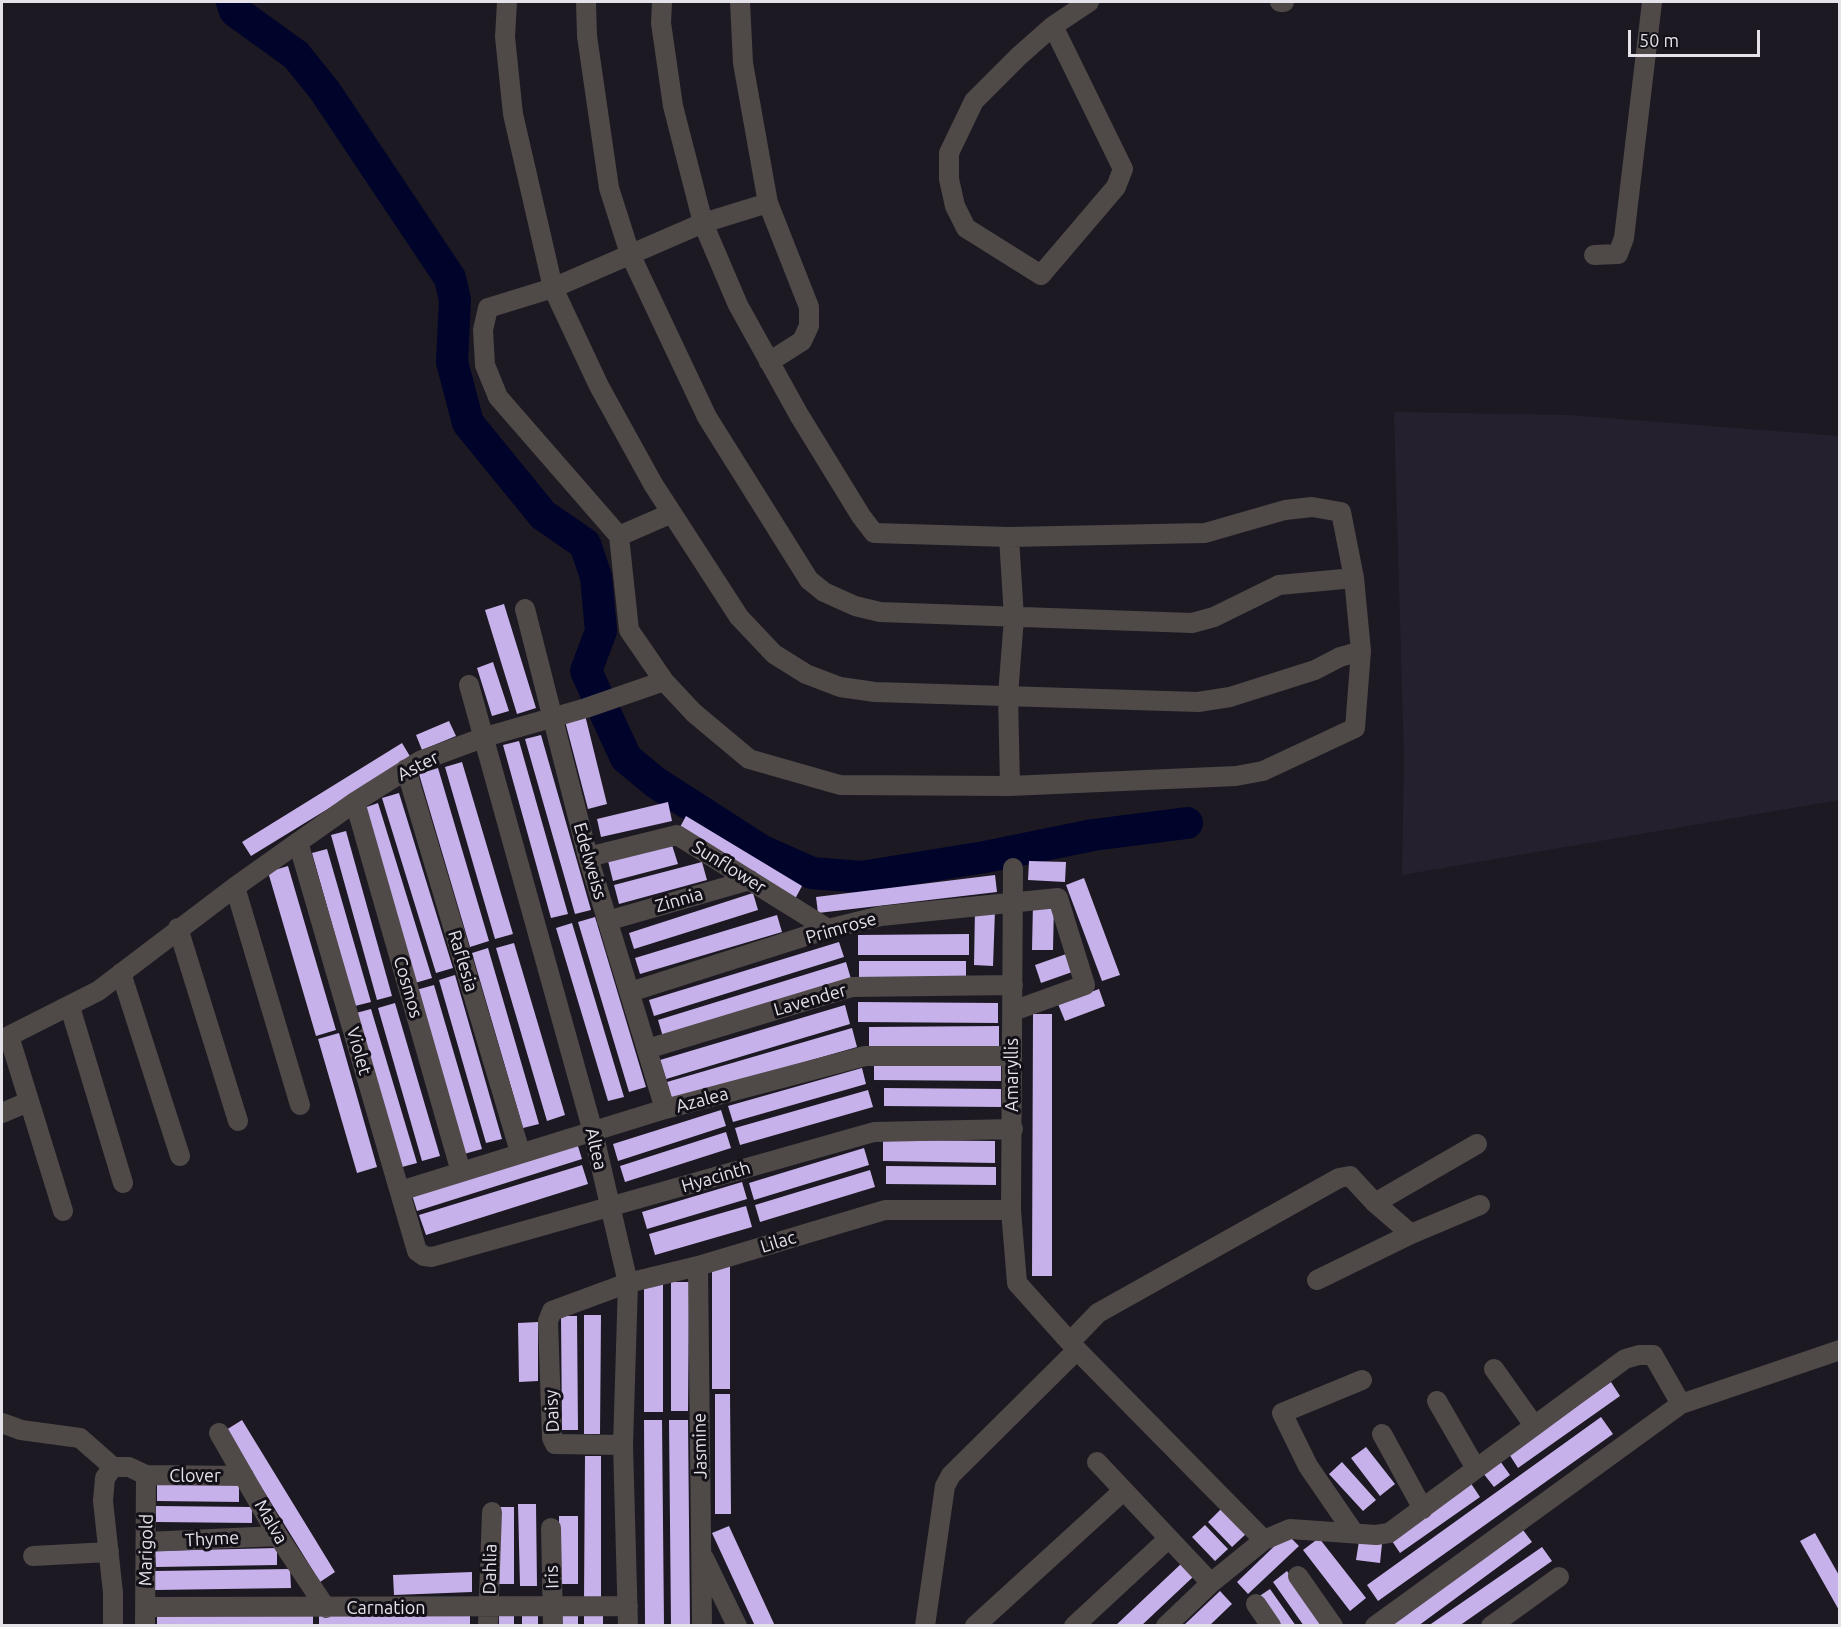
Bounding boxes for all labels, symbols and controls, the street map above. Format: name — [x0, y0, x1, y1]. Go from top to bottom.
scale bar — [1631, 18, 1763, 56]
text: 50 m — [1639, 30, 1679, 50]
street label: Aster — [394, 746, 442, 786]
street label: Edelweiss — [569, 820, 611, 902]
street label: Sunflower — [688, 836, 770, 898]
street label: Zinnia — [653, 883, 705, 917]
street label: Primrose — [803, 908, 879, 948]
street label: Raflesia — [443, 928, 483, 994]
street label: Cosmos — [389, 954, 427, 1020]
street label: Lavender — [771, 979, 849, 1021]
street label: Violet — [342, 1025, 376, 1077]
street label: Amaryllis — [1001, 1038, 1023, 1112]
street label: Azalea — [673, 1083, 731, 1117]
street label: Altea — [581, 1126, 611, 1172]
street label: Hyacinth — [679, 1157, 753, 1197]
street label: Lilac — [758, 1226, 798, 1258]
street label: Daisy — [540, 1389, 564, 1433]
street label: Jasmine — [689, 1413, 711, 1479]
street label: Clover — [169, 1465, 221, 1487]
street label: Malva — [250, 1496, 292, 1548]
street label: Marigold — [135, 1514, 157, 1586]
street label: Thyme — [184, 1527, 240, 1551]
street label: Dahlia — [479, 1544, 501, 1594]
street label: Iris — [541, 1565, 563, 1589]
street label: Carnation — [347, 1597, 425, 1619]

